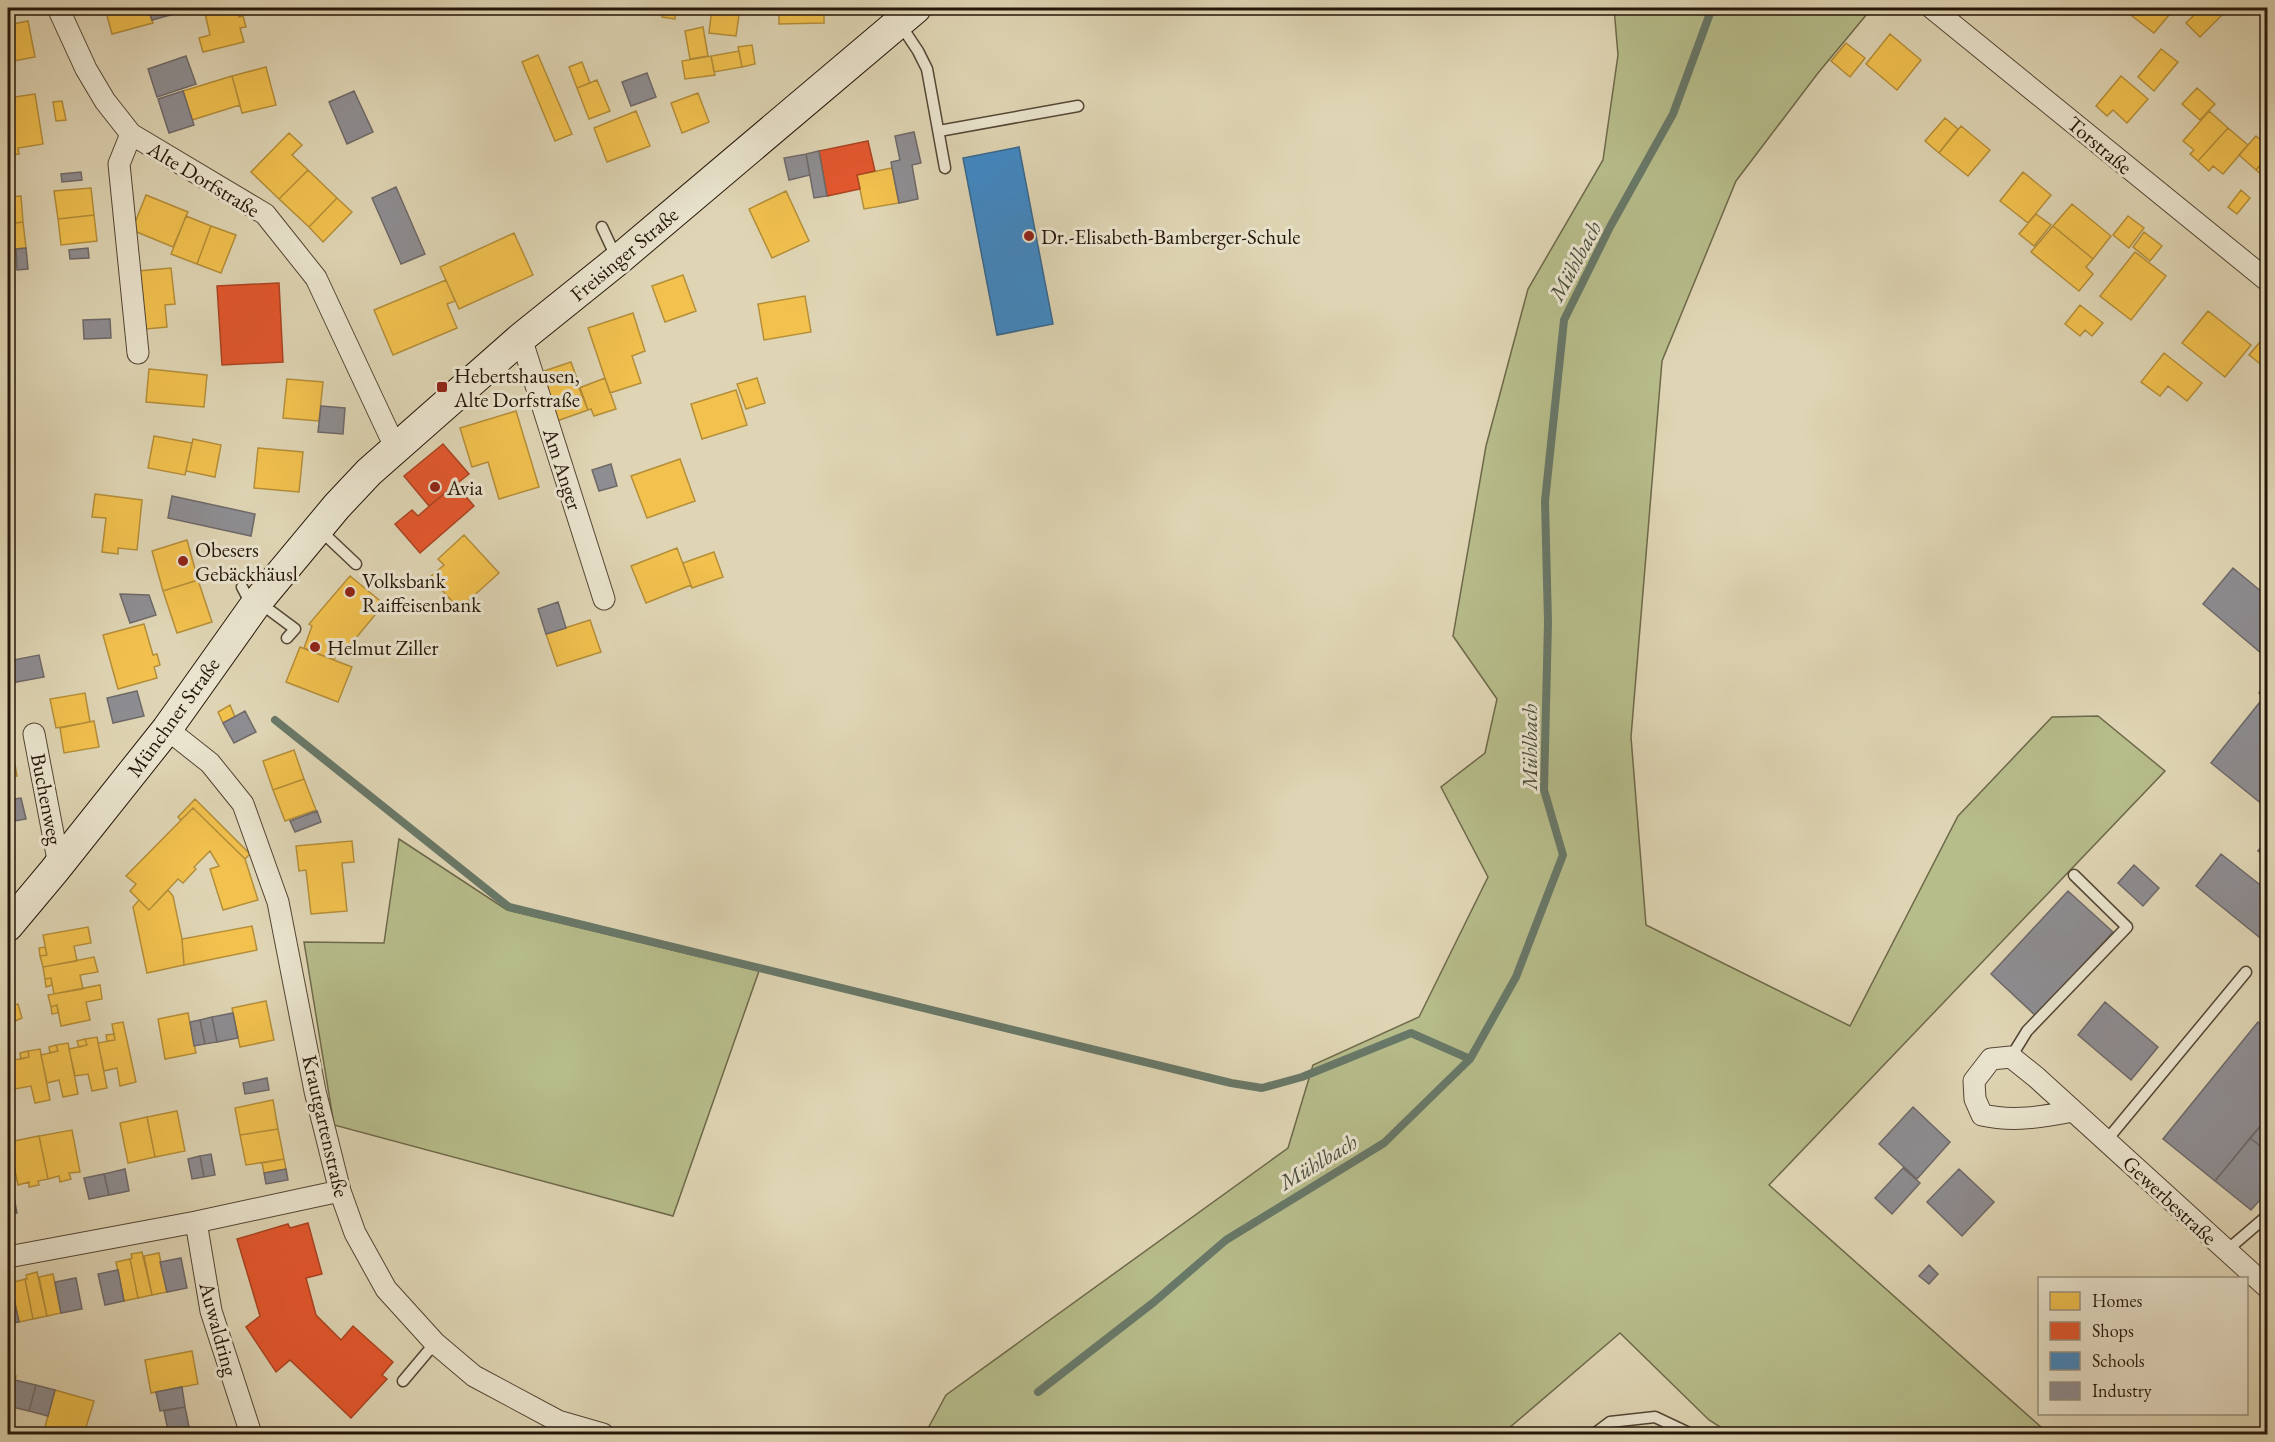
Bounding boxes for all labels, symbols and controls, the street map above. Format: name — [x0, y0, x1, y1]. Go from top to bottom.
street label: Torstraße — [2062, 110, 2138, 180]
street label: Alte Dorfstraße — [142, 134, 265, 223]
street label: Freisinger Straße — [564, 201, 684, 307]
water label: Mühlbach — [1541, 216, 1608, 308]
place label: Dr.-Elisabeth-Bamberger-Schule — [1041, 223, 1300, 250]
marker: Dr.-Elisabeth-Bamberger-Schule — [1022, 229, 1036, 243]
place label: Hebertshausen, Alte Dorfstraße — [453, 362, 580, 413]
marker: Hebertshausen, Alte Dorfstraße — [435, 380, 449, 394]
street label: Am Anger — [537, 423, 589, 514]
place label: Avia — [446, 474, 483, 501]
marker: Avia — [428, 480, 442, 494]
place label: Obesers Gebäckhäusl — [195, 536, 298, 587]
marker: Obesers Gebäckhäusl — [176, 554, 190, 568]
place label: Volksbank Raiffeisenbank — [362, 567, 482, 618]
marker: Volksbank Raiffeisenbank — [343, 585, 357, 599]
place label: Helmut Ziller — [327, 634, 439, 661]
marker: Helmut Ziller — [308, 640, 322, 654]
street label: Münchner Straße — [121, 652, 225, 782]
water label: Mühlbach — [1515, 703, 1544, 792]
street label: Buchenweg — [25, 751, 69, 848]
street label: Krautgartenstraße — [297, 1052, 355, 1200]
water label: Mühlbach — [1272, 1127, 1363, 1198]
street label: Gewerbestraße — [2117, 1150, 2223, 1250]
legend — [2038, 1277, 2248, 1415]
street label: Auwaldring — [193, 1278, 245, 1380]
text: Homes — [2092, 1289, 2143, 1312]
text: Shops — [2092, 1319, 2134, 1342]
text: Schools — [2092, 1349, 2145, 1372]
text: Industry — [2092, 1379, 2152, 1402]

